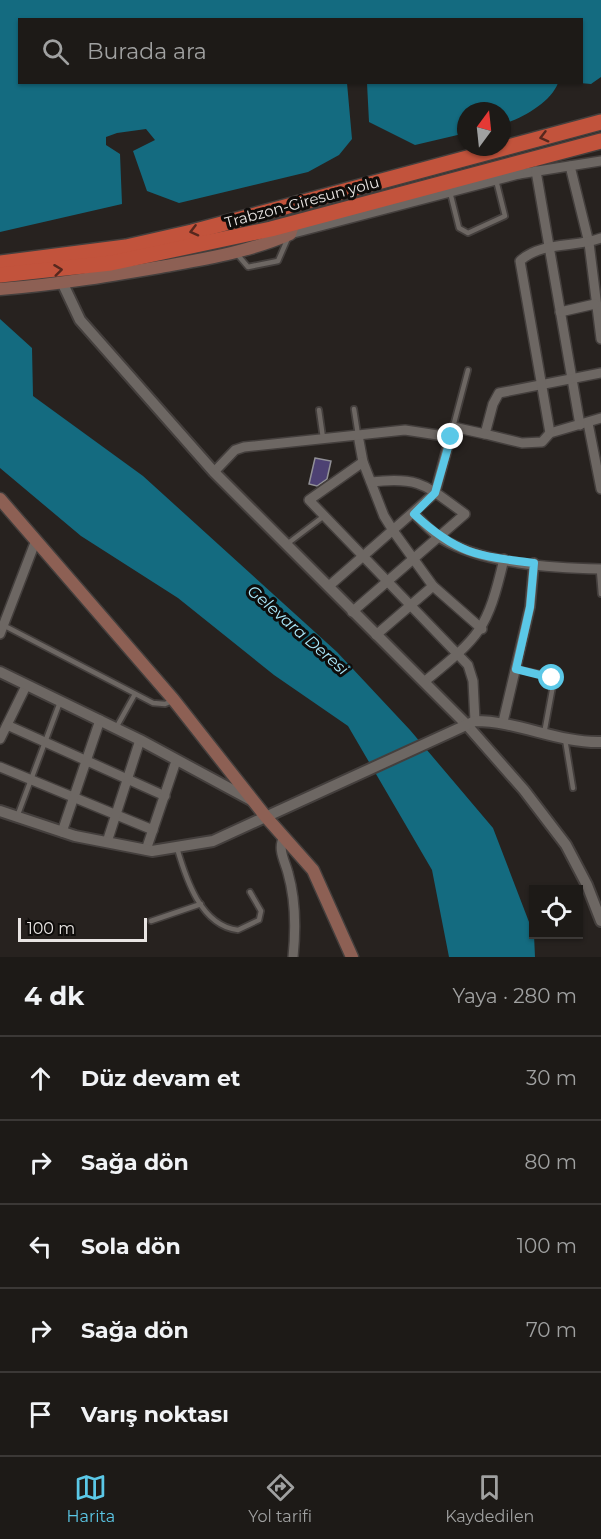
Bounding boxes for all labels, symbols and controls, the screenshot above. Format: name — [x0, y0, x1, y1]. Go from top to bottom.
search box — [18, 18, 583, 84]
icon: search — [39, 35, 72, 68]
text: Burada ara — [87, 38, 207, 65]
north arrow — [457, 102, 511, 156]
one-way arrow — [540, 130, 550, 143]
street label: Trabzon-Giresun yolu — [223, 172, 381, 232]
one-way arrow — [189, 224, 199, 237]
one-way arrow — [54, 264, 63, 276]
route end — [437, 423, 463, 449]
water label: Gelevara Deresi — [244, 581, 353, 679]
route start — [538, 664, 564, 690]
map controls — [529, 885, 583, 939]
button: locate — [529, 885, 583, 939]
scale bar — [18, 915, 147, 942]
text: 100 m — [27, 919, 75, 938]
text: 4 dk — [24, 980, 84, 1012]
text: Yaya · 280 m — [453, 984, 577, 1008]
icon: ahead — [24, 1062, 57, 1095]
text: Düz devam et — [81, 1065, 240, 1092]
text: 30 m — [526, 1066, 577, 1090]
icon: right — [24, 1146, 57, 1179]
text: Sağa dön — [81, 1149, 189, 1176]
text: 80 m — [525, 1150, 577, 1174]
icon: left — [24, 1230, 57, 1263]
text: Sola dön — [81, 1233, 181, 1260]
text: 100 m — [517, 1234, 577, 1258]
icon: right — [24, 1314, 57, 1347]
text: Sağa dön — [81, 1317, 189, 1344]
text: 70 m — [526, 1318, 577, 1342]
icon: arrive — [24, 1398, 57, 1431]
text: Varış noktası — [81, 1401, 229, 1428]
tab: Harita — [67, 1471, 115, 1526]
tab: Yol tarifi — [248, 1471, 312, 1526]
tab: Kaydedilen — [445, 1471, 534, 1526]

